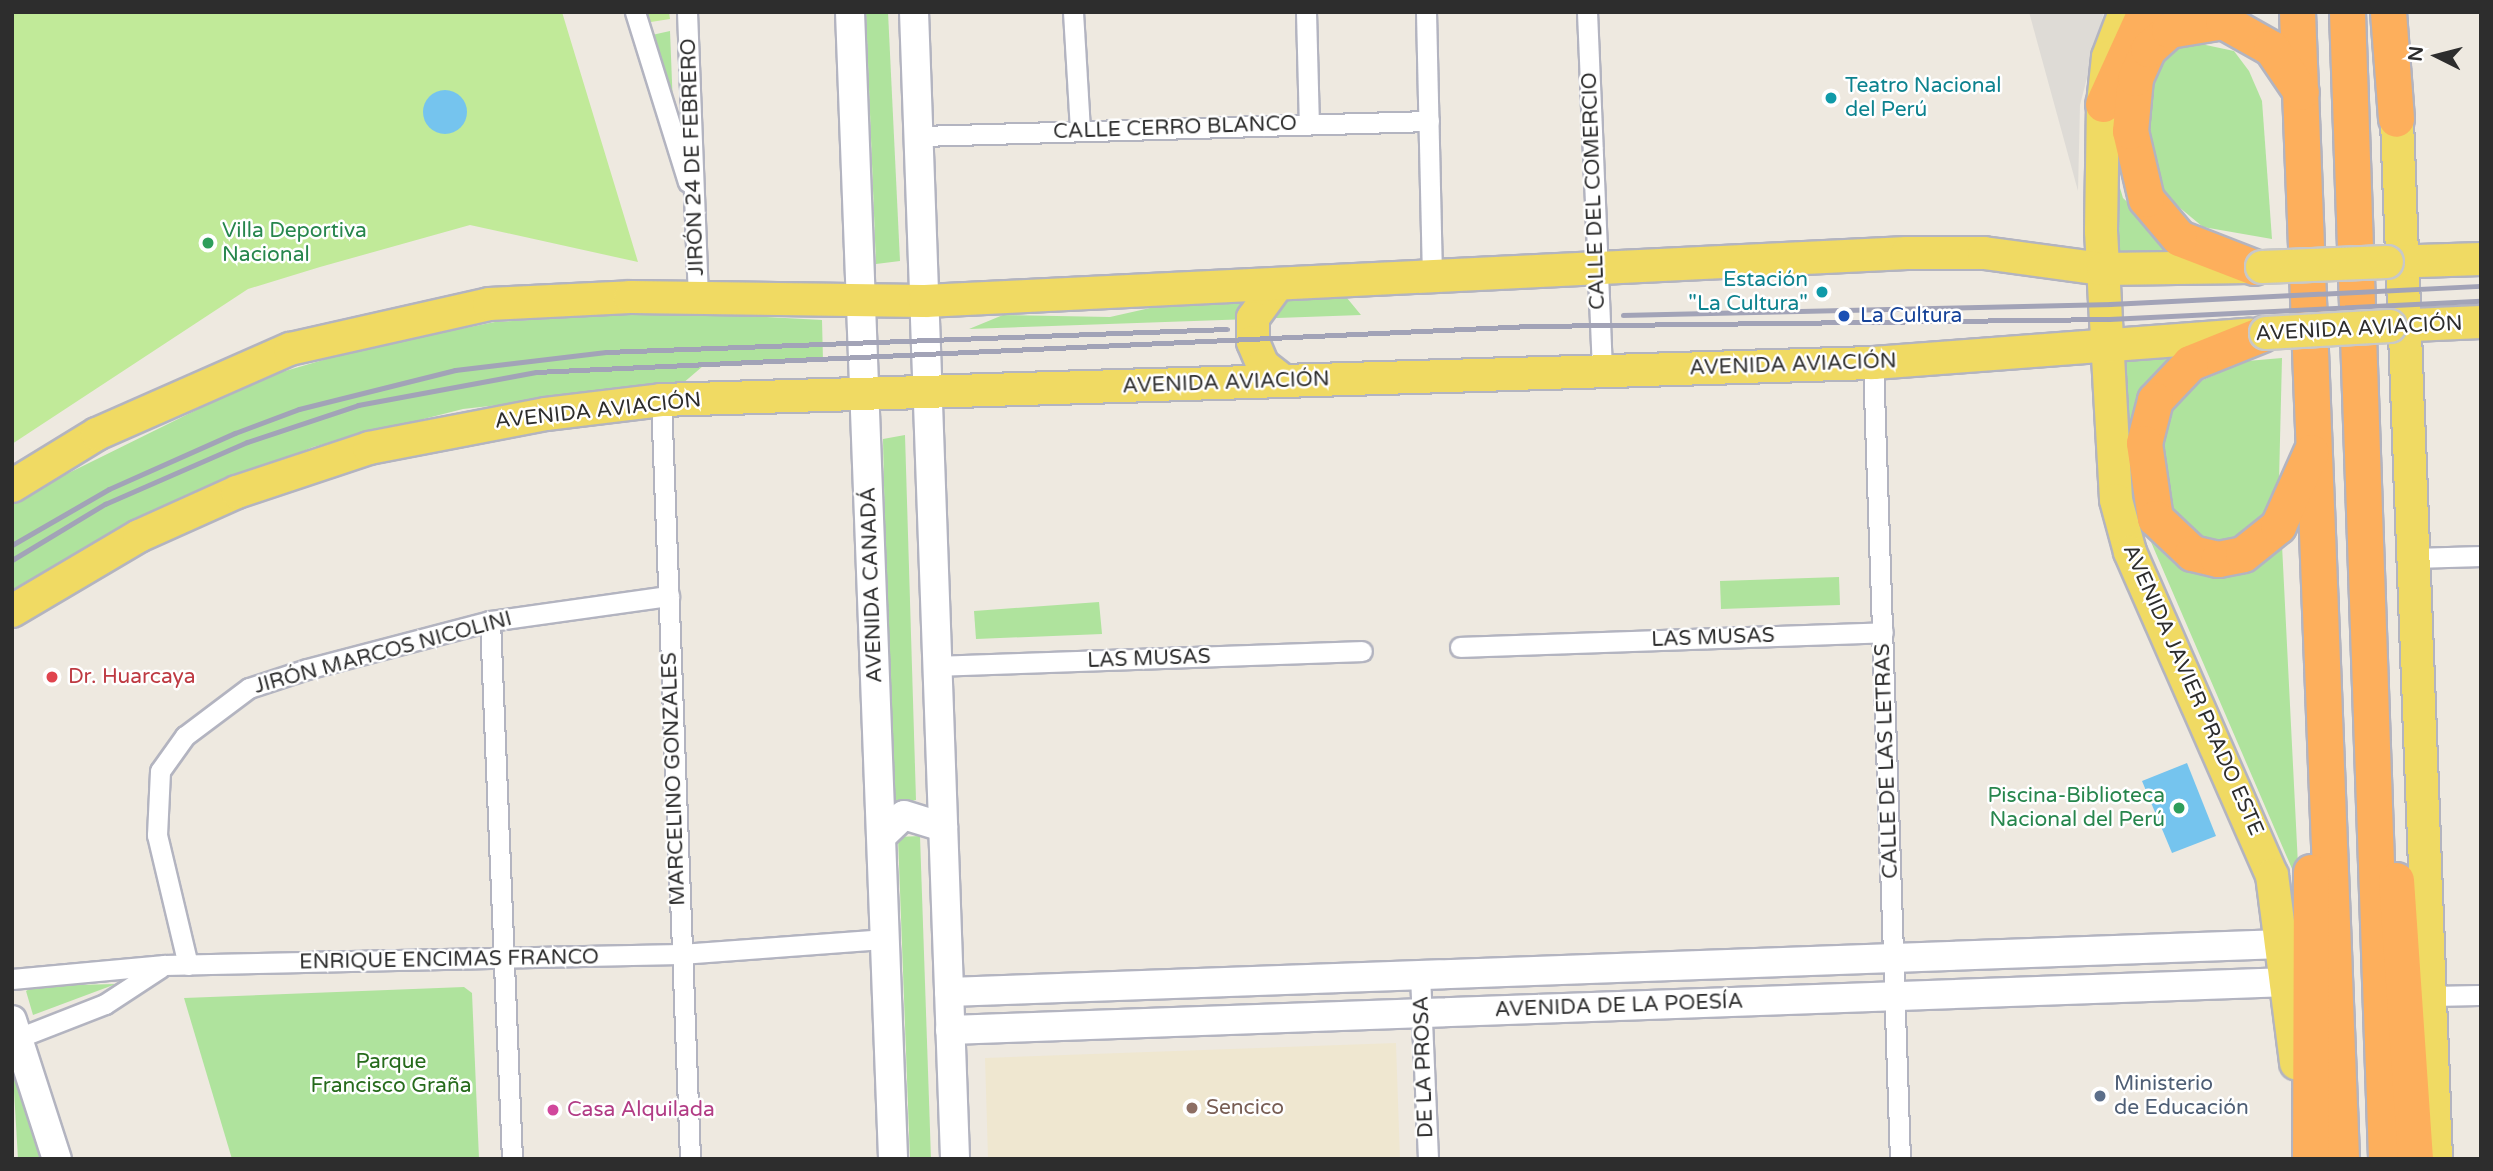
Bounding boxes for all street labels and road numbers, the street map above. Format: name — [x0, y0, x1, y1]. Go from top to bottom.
street label: JIRÓN 24 DE FEBRERO — [676, 38, 710, 276]
street label: CALLE DEL COMERCIO — [1577, 72, 1611, 310]
street label: CALLE CERRO BLANCO — [1053, 111, 1297, 145]
street label: AVENIDA AVIACIÓN — [2255, 311, 2463, 347]
street label: AVENIDA AVIACIÓN — [1689, 349, 1897, 381]
street label: AVENIDA AVIACIÓN — [1122, 367, 1330, 399]
street label: AVENIDA AVIACIÓN — [494, 388, 702, 434]
street label: AVENIDA CANADÁ — [856, 487, 888, 683]
street label: AVENIDA JAVIER PRADO ESTE — [2117, 541, 2269, 839]
street label: JIRÓN MARCOS NICOLINI — [251, 606, 515, 700]
street label: LAS MUSAS — [1651, 623, 1775, 653]
street label: CALLE DE LAS LETRAS — [1870, 643, 1904, 879]
street label: LAS MUSAS — [1087, 644, 1211, 674]
street label: MARCELINO GONZALES — [657, 652, 691, 906]
street label: ENRIQUE ENCIMAS FRANCO — [299, 945, 599, 975]
street label: AVENIDA DE LA POESÍA — [1494, 989, 1744, 1023]
street label: DE LA PROSA — [1409, 996, 1439, 1138]

